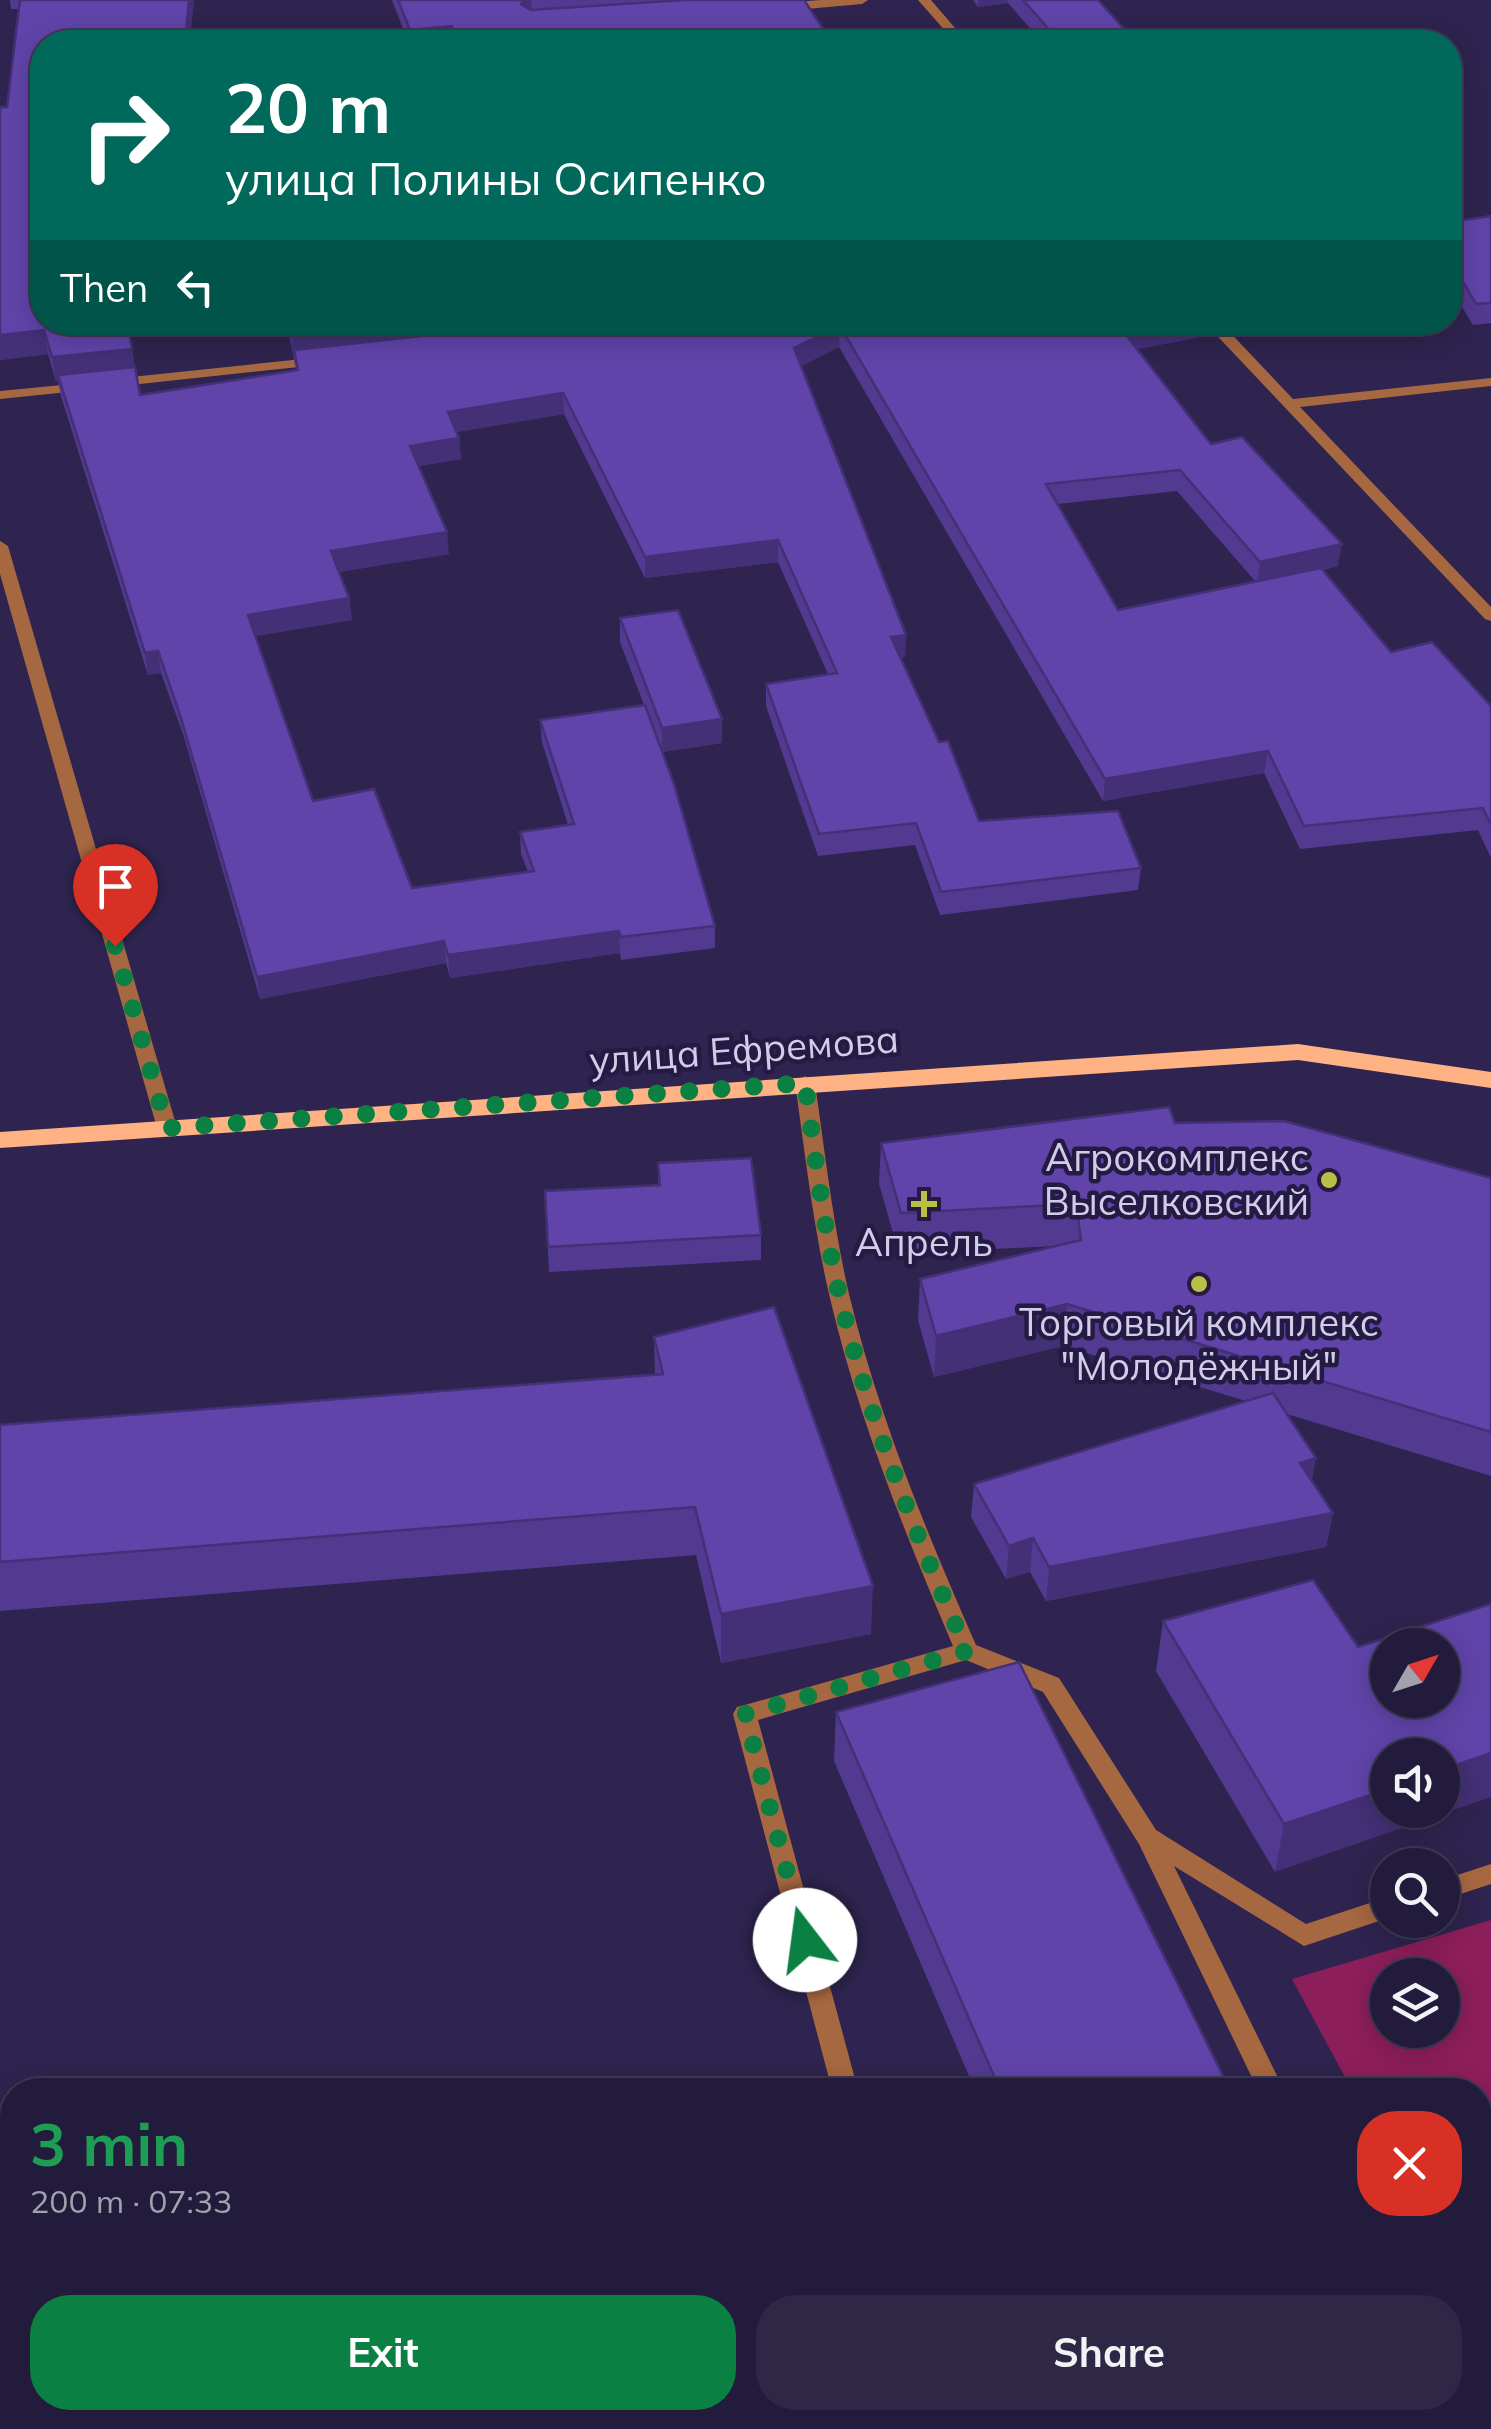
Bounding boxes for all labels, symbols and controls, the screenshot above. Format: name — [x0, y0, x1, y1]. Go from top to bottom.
text: 20 m — [225, 63, 391, 151]
icon: right — [60, 70, 190, 200]
text: улица Полины Осипенко — [225, 150, 767, 206]
icon: left — [168, 260, 223, 315]
text: Then — [60, 264, 148, 312]
pin — [73, 844, 158, 947]
icon: arrive — [88, 859, 143, 914]
street label: улица Ефремова — [587, 1014, 900, 1084]
place label: Агрокомплекс Выселковский — [1044, 1133, 1309, 1225]
marker: Агрокомплекс Выселковский — [1318, 1169, 1340, 1191]
marker: Апрель — [913, 1193, 935, 1215]
place label: Апрель — [855, 1218, 993, 1266]
marker: Торговый комплекс "Молодёжный" — [1188, 1273, 1210, 1295]
place label: Торговый комплекс "Молодёжный" — [1019, 1298, 1379, 1390]
north arrow — [1370, 1628, 1460, 1718]
map controls — [1370, 1628, 1460, 2048]
button: sound — [1370, 1738, 1460, 1828]
button: search — [1370, 1848, 1460, 1938]
position arrow — [753, 1888, 857, 1992]
button: layers — [1370, 1958, 1460, 2048]
text: 3 min — [30, 2106, 188, 2181]
button: close — [1357, 2111, 1462, 2216]
text: 200 m · 07:33 — [30, 2181, 232, 2221]
button: Exit — [30, 2295, 736, 2410]
button: Share — [756, 2295, 1462, 2410]

